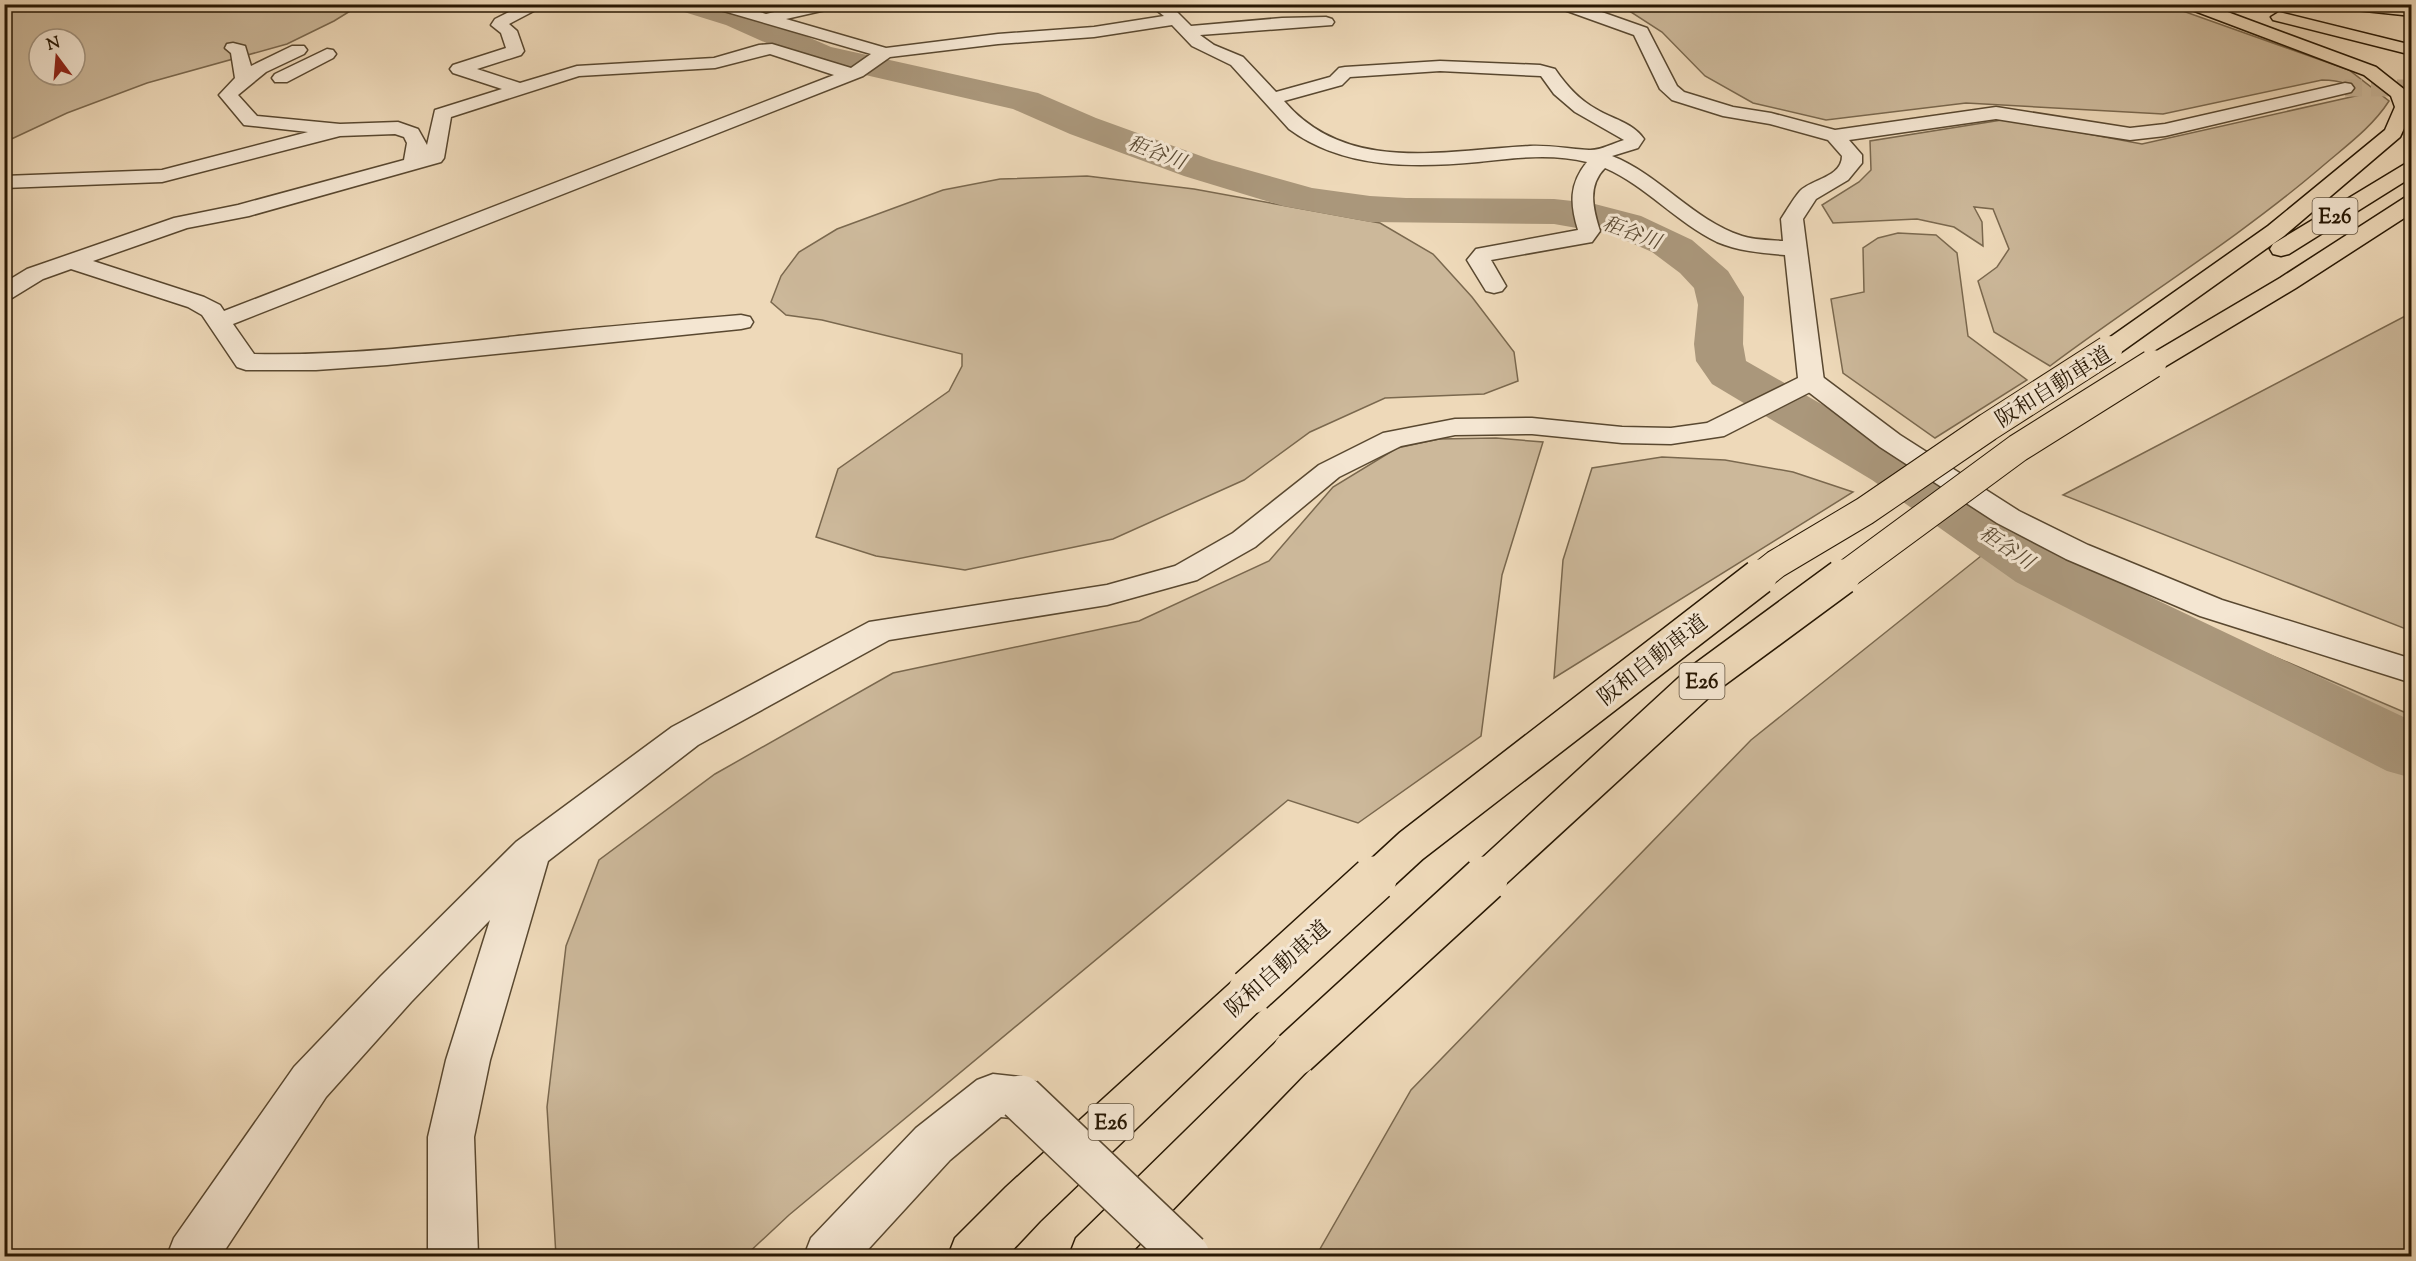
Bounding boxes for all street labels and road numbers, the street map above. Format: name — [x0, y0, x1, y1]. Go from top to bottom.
road number: E26 — [2312, 198, 2358, 234]
street label: 阪和自動車道 — [1990, 340, 2119, 437]
street label: 阪和自動車道 — [1592, 608, 1716, 715]
road number: E26 — [1680, 663, 1724, 699]
street label: 阪和自動車道 — [1219, 914, 1339, 1026]
road number: E26 — [1088, 1104, 1134, 1140]

